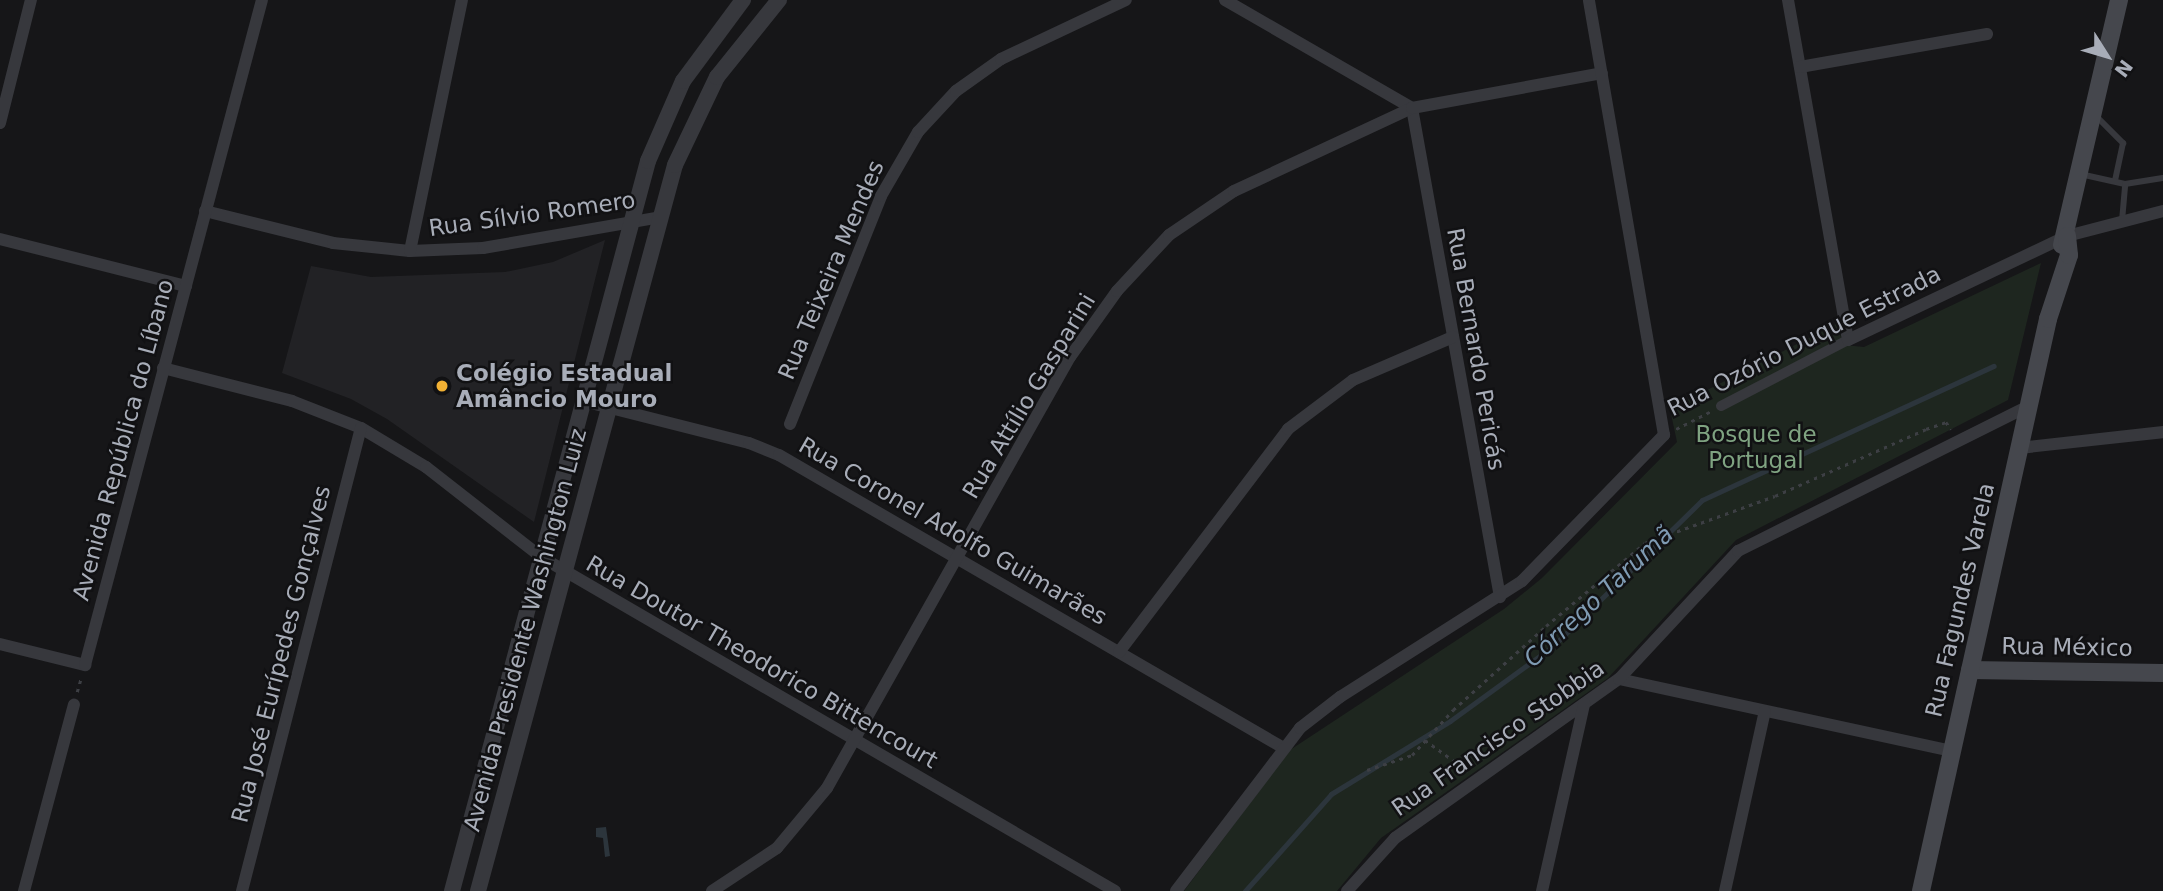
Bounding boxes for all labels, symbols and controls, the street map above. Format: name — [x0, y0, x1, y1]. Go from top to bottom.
north arrow — [2072, 21, 2142, 91]
text: N — [2110, 56, 2137, 82]
street label: Rua Teixeira Mendes — [772, 156, 890, 384]
street label: Rua Sílvio Romero — [427, 186, 637, 242]
street label: Rua Bernardo Pericás — [1441, 226, 1511, 472]
street label: Rua Ozório Duque Estrada — [1663, 260, 1945, 422]
street label: Avenida República do Líbano — [67, 276, 179, 604]
street label: Rua Attílio Gasparini — [957, 288, 1101, 504]
place label: Colégio Estadual Amâncio Mouro — [456, 359, 672, 413]
marker: Colégio Estadual Amâncio Mouro — [434, 378, 450, 394]
park label: Bosque de Portugal — [1695, 420, 1817, 474]
street label: Avenida Presidente Washington Luiz — [458, 426, 592, 834]
street label: Rua Coronel Adolfo Guimarães — [794, 431, 1112, 631]
street label: Rua Fagundes Varela — [1920, 480, 2000, 720]
street label: Rua José Eurípedes Gonçalves — [226, 483, 336, 825]
water label: Córrego Tarumã — [1518, 520, 1680, 674]
street label: Rua Doutor Theodorico Bittencourt — [581, 550, 943, 774]
street label: Rua México — [2001, 632, 2133, 662]
street label: Rua Francisco Stobbia — [1386, 654, 1610, 822]

